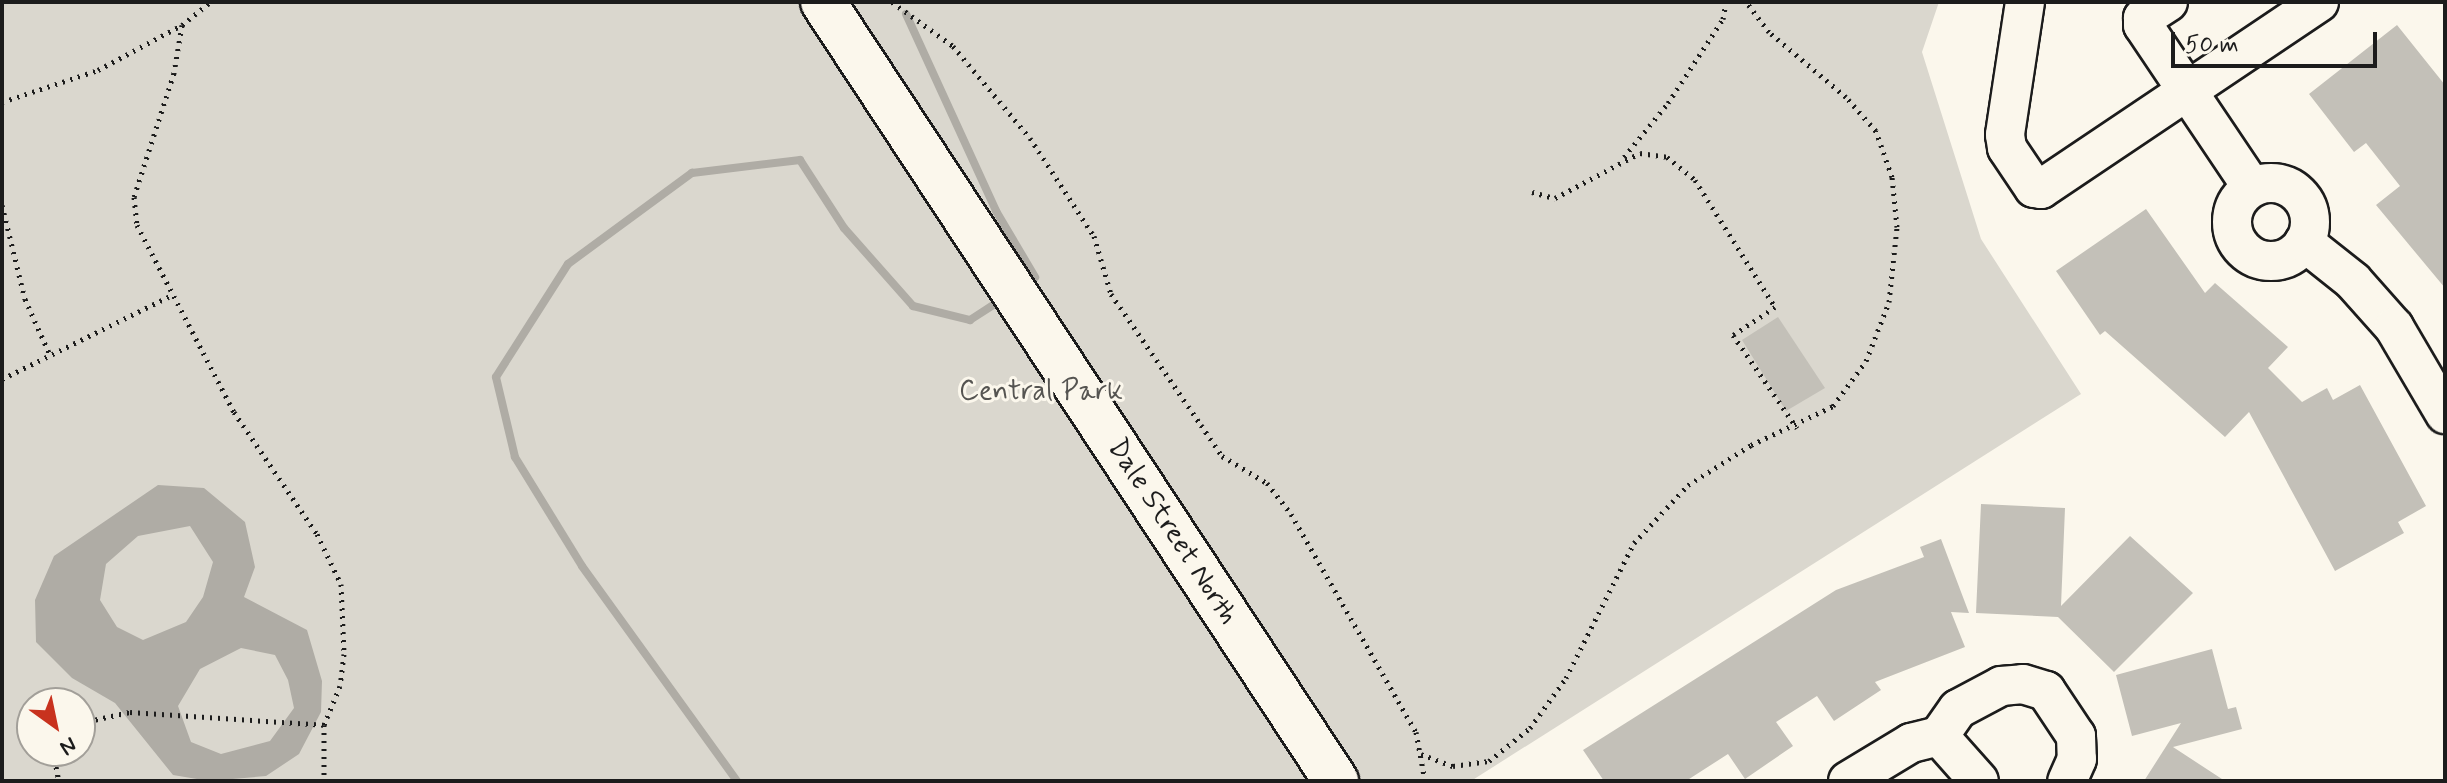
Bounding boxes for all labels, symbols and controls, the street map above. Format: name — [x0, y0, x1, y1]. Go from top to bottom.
scale bar — [2175, 16, 2381, 66]
text: 50 m — [2185, 30, 2239, 61]
park label: Central Park — [962, 375, 1120, 409]
street label: Dale Street North — [1100, 433, 1244, 631]
north arrow — [16, 687, 96, 767]
text: N — [54, 730, 82, 761]

